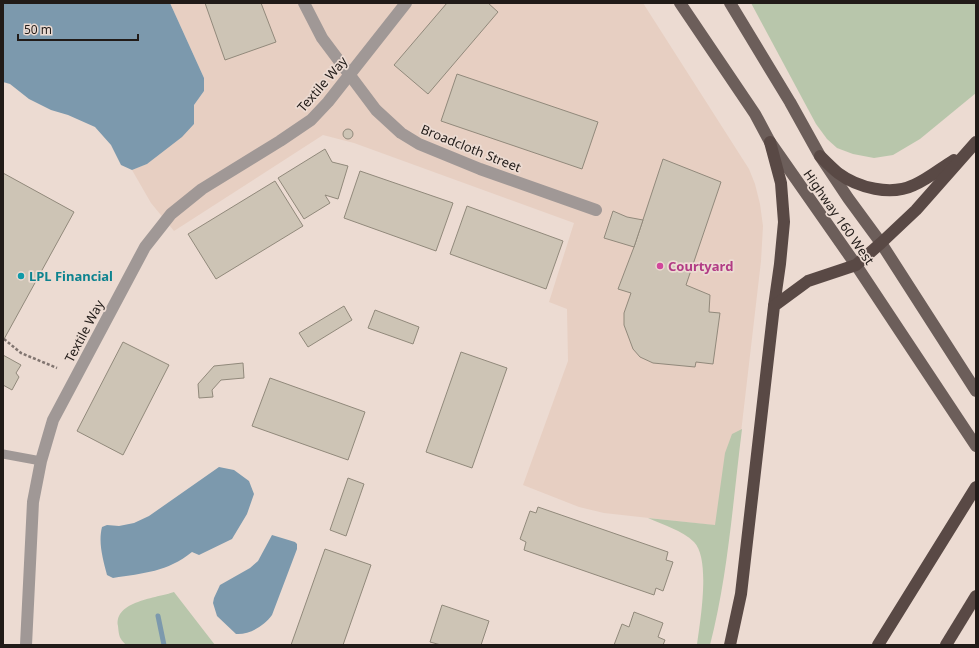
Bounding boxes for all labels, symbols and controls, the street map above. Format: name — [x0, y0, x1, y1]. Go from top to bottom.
scale bar — [18, 16, 138, 42]
text: 50 m — [24, 21, 52, 38]
street label: Textile Way — [293, 52, 351, 116]
street label: Broadcloth Street — [418, 120, 524, 176]
street label: Highway 160 West — [799, 166, 879, 268]
place label: Courtyard — [668, 257, 733, 275]
marker: Courtyard — [655, 261, 665, 271]
place label: LPL Financial — [29, 267, 113, 285]
marker: LPL Financial — [16, 271, 26, 281]
street label: Textile Way — [60, 296, 108, 365]

